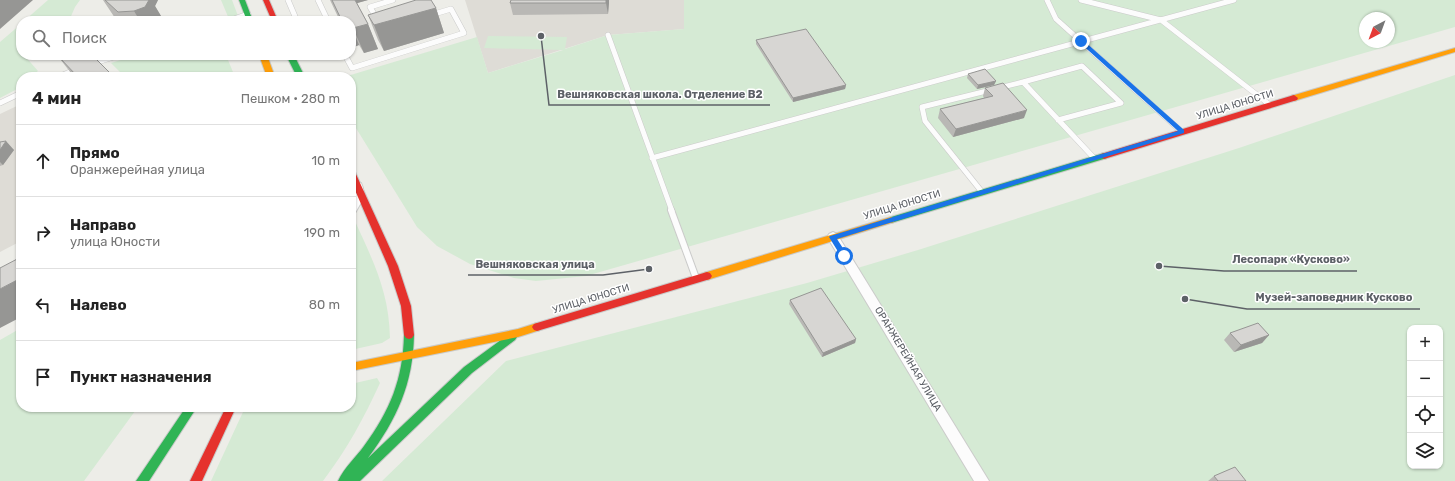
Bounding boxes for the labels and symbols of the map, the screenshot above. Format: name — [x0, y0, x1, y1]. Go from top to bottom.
north arrow — [1359, 12, 1395, 48]
route end — [1072, 32, 1090, 50]
callout: Вешняковская школа. Отделение В2 — [549, 82, 770, 105]
text: Вешняковская школа. Отделение В2 — [557, 88, 763, 101]
street label: УЛИЦА ЮНОСТИ — [1195, 88, 1275, 122]
street label: УЛИЦА ЮНОСТИ — [862, 188, 942, 222]
route start — [835, 247, 853, 265]
callout: Лесопарк «Кусково» — [1224, 248, 1357, 271]
callout: Вешняковская улица — [468, 252, 603, 275]
text: Лесопарк «Кусково» — [1232, 253, 1350, 266]
text: Вешняковская улица — [475, 258, 595, 271]
street label: УЛИЦА ЮНОСТИ — [551, 282, 631, 316]
callout: Музей-заповедник Кусково — [1247, 286, 1420, 309]
text: Музей-заповедник Кусково — [1256, 291, 1413, 304]
street label: ОРАНЖЕРЕЙНАЯ УЛИЦА — [872, 305, 944, 414]

